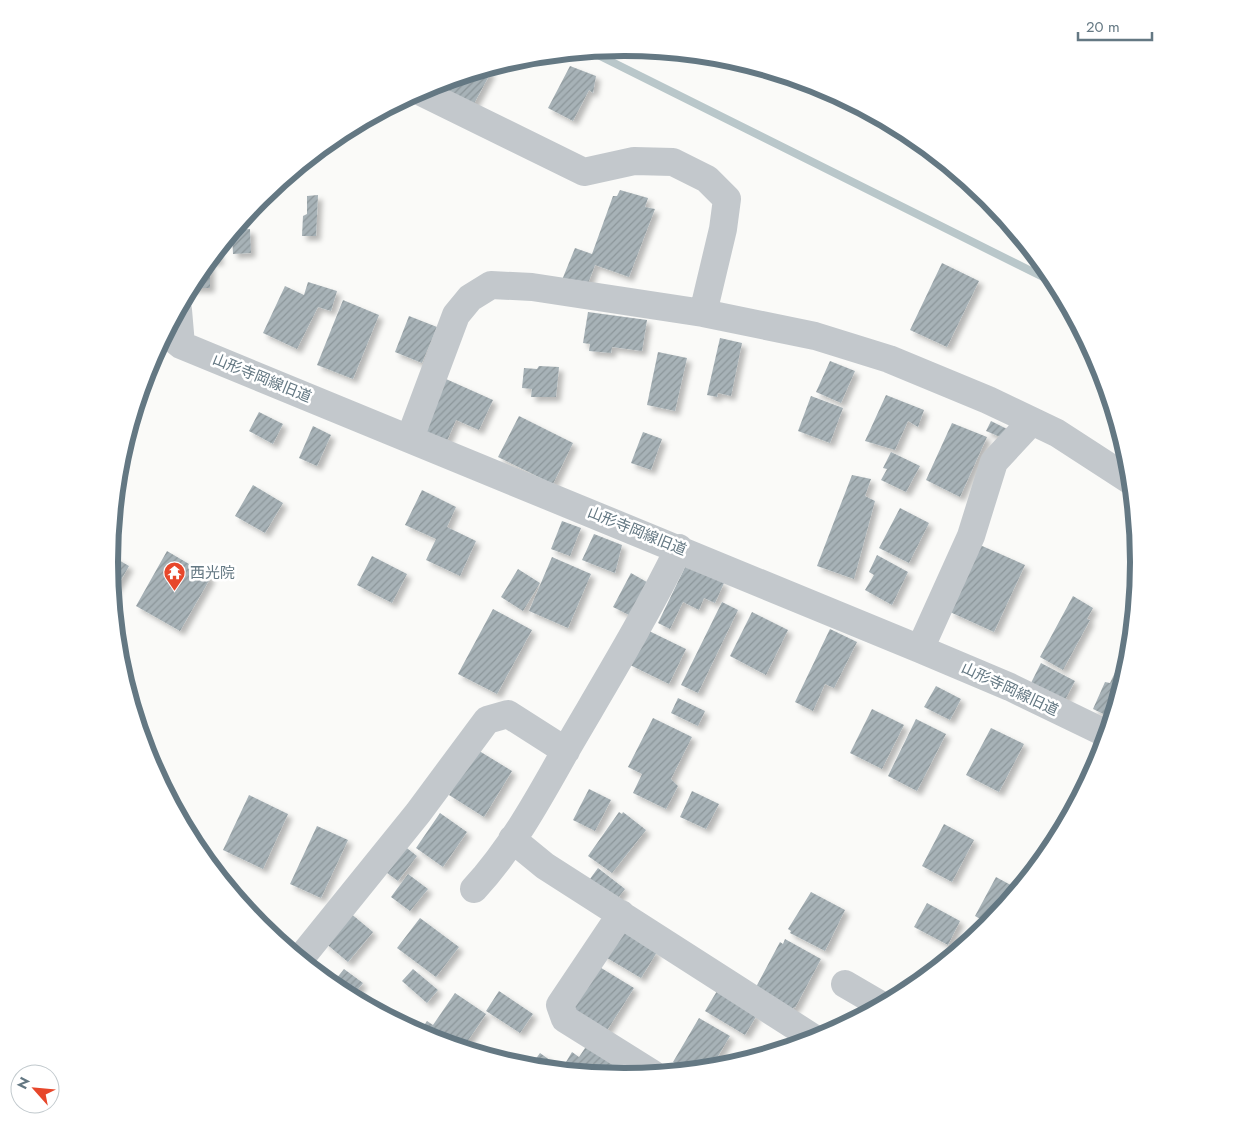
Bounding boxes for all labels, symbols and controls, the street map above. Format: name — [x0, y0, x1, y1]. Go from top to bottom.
scale bar — [1078, 10, 1152, 42]
text: 20 m — [1086, 16, 1120, 38]
street label: 山形寺岡線旧道 — [209, 348, 315, 408]
street label: 山形寺岡線旧道 — [584, 501, 690, 561]
temple icon: 西光院 — [162, 561, 186, 592]
place label: 西光院 — [190, 562, 235, 584]
street label: 山形寺岡線旧道 — [958, 657, 1062, 721]
north arrow — [10, 1064, 60, 1114]
text: N — [12, 1074, 35, 1093]

